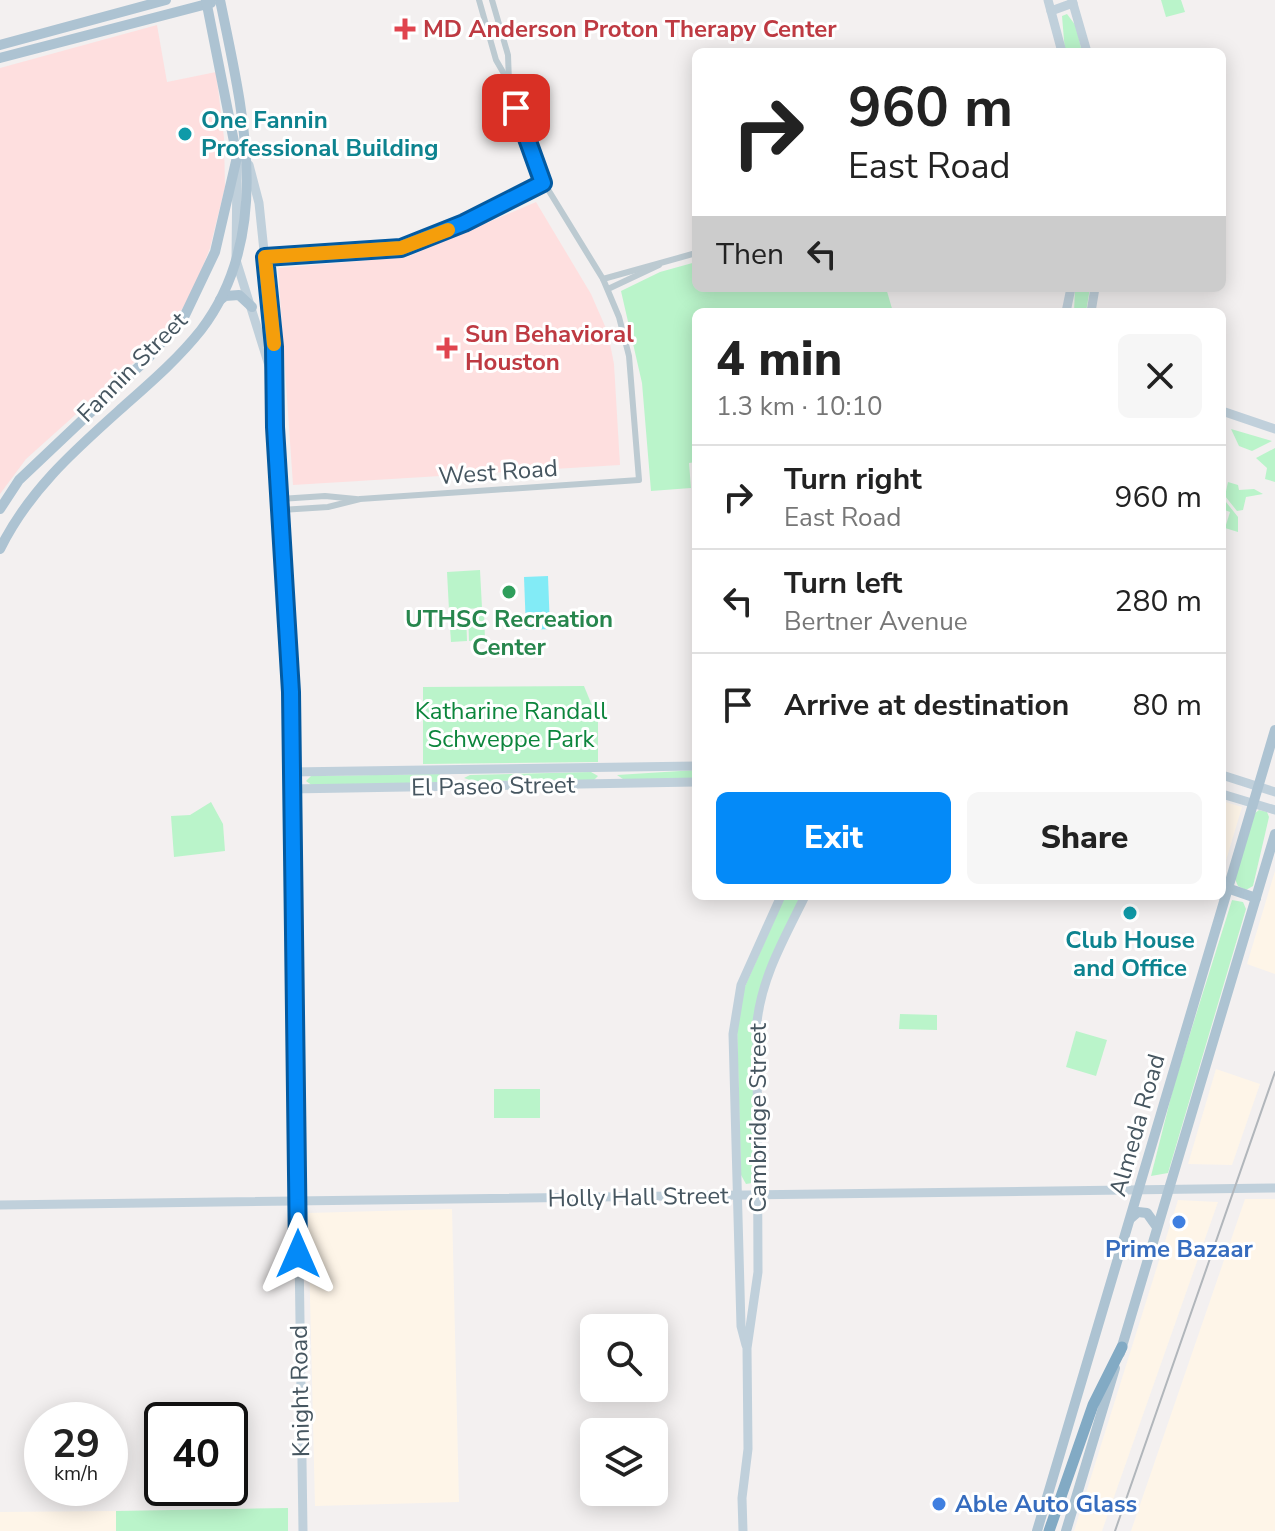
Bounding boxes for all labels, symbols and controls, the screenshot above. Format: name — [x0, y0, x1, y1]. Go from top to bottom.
place label: MD Anderson Proton Therapy Center — [423, 13, 837, 45]
marker: MD Anderson Proton Therapy Center — [394, 18, 416, 40]
text: 960 m — [848, 69, 1013, 146]
pin — [482, 74, 550, 142]
icon: right — [716, 80, 820, 184]
icon: arrive — [494, 86, 538, 130]
place label: One Fannin Professional Building — [201, 104, 439, 164]
marker: One Fannin Professional Building — [176, 125, 194, 143]
text: East Road — [848, 142, 1011, 191]
icon: left — [800, 232, 844, 276]
text: Then — [716, 234, 784, 275]
street label: Fannin Street — [70, 305, 194, 429]
place label: Sun Behavioral Houston — [465, 318, 634, 378]
text: 4 min — [716, 326, 842, 392]
button: close — [1118, 334, 1202, 418]
marker: Sun Behavioral Houston — [436, 337, 458, 359]
text: 1.3 km · 10:10 — [716, 389, 883, 424]
street label: West Road — [437, 452, 559, 492]
text: Turn right — [784, 459, 922, 500]
icon: right — [716, 475, 760, 519]
text: 960 m — [1115, 477, 1202, 518]
text: East Road — [784, 500, 901, 535]
text: Turn left — [784, 563, 902, 604]
icon: left — [716, 579, 760, 623]
text: 280 m — [1115, 581, 1202, 622]
marker: UTHSC Recreation Center — [500, 583, 518, 601]
place label: UTHSC Recreation Center — [405, 603, 613, 663]
text: Bertner Avenue — [784, 604, 968, 639]
icon: arrive — [716, 683, 760, 727]
text: Arrive at destination — [784, 685, 1069, 726]
text: 80 m — [1133, 685, 1202, 726]
park label: Katharine Randall Schweppe Park — [415, 695, 607, 755]
street label: El Paseo Street — [411, 769, 576, 803]
button: Exit — [716, 792, 951, 884]
button: Share — [967, 792, 1202, 884]
marker: Club House and Office — [1121, 904, 1139, 922]
place label: Club House and Office — [1065, 924, 1195, 984]
street label: Cambridge Street — [742, 1023, 774, 1213]
street label: Almeda Road — [1101, 1050, 1173, 1200]
street label: Holly Hall Street — [547, 1179, 729, 1215]
position arrow — [256, 1212, 340, 1296]
marker: Prime Bazaar — [1170, 1213, 1188, 1231]
place label: Prime Bazaar — [1105, 1233, 1254, 1265]
map controls — [580, 1314, 668, 1506]
button: search — [580, 1314, 668, 1402]
street label: Knight Road — [283, 1325, 317, 1457]
speed limit sign: 40 — [144, 1402, 248, 1506]
text: 29 — [52, 1417, 100, 1471]
button: layers — [580, 1418, 668, 1506]
text: km/h — [54, 1460, 98, 1487]
place label: Able Auto Glass — [955, 1488, 1137, 1520]
marker: Able Auto Glass — [930, 1495, 948, 1513]

